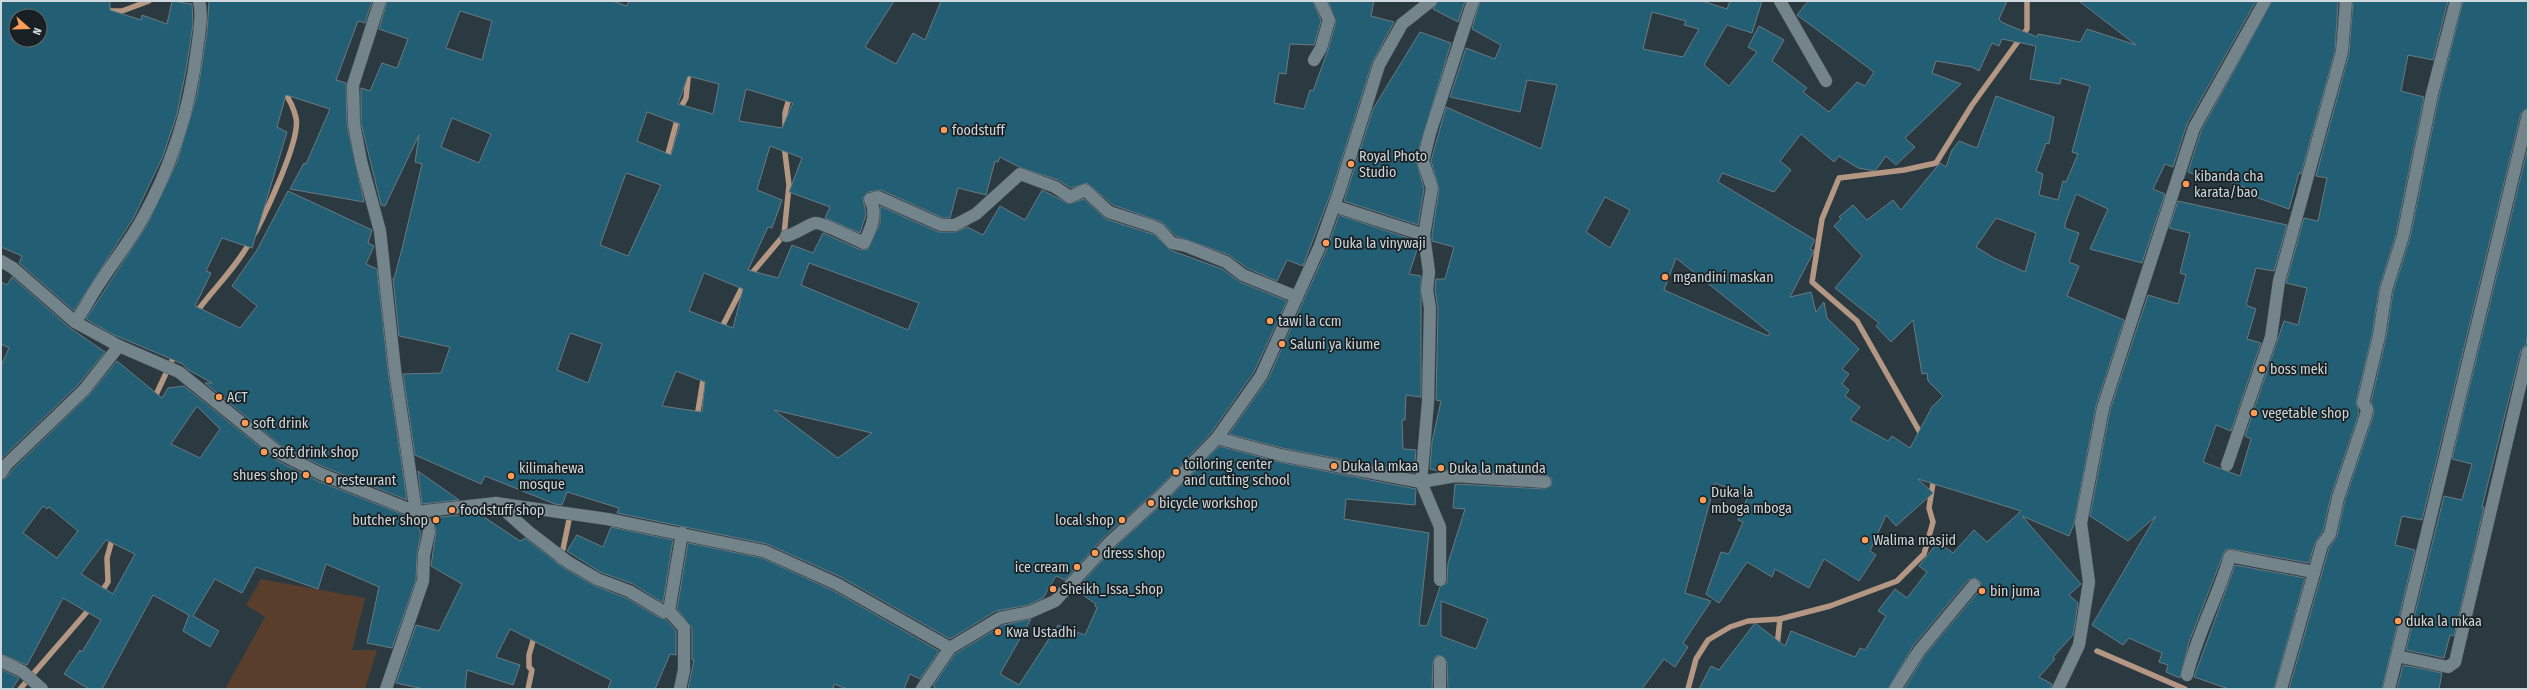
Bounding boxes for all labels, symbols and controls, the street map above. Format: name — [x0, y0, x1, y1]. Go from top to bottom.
north arrow — [8, 8, 48, 48]
text: N — [30, 26, 44, 37]
place label: foodstuff — [952, 122, 1007, 139]
marker: foodstuff — [939, 125, 949, 135]
place label: Royal Photo Studio — [1359, 148, 1427, 181]
marker: Royal Photo Studio — [1346, 159, 1356, 169]
place label: kibanda cha karata/bao — [2194, 168, 2264, 201]
marker: kibanda cha karata/bao — [2181, 179, 2191, 189]
place label: Duka la vinywaji — [1334, 235, 1426, 252]
marker: Duka la vinywaji — [1321, 238, 1331, 248]
place label: mgandini maskan — [1673, 269, 1774, 286]
marker: mgandini maskan — [1660, 272, 1670, 282]
place label: tawi la ccm — [1278, 313, 1342, 330]
marker: tawi la ccm — [1265, 316, 1275, 326]
place label: Saluni ya kiume — [1290, 336, 1380, 353]
marker: Saluni ya kiume — [1277, 339, 1287, 349]
place label: boss meki — [2270, 361, 2328, 378]
marker: boss meki — [2257, 364, 2267, 374]
place label: ACT — [227, 389, 248, 406]
marker: ACT — [214, 392, 224, 402]
place label: vegetable shop — [2262, 405, 2349, 422]
marker: vegetable shop — [2249, 408, 2259, 418]
place label: soft drink — [253, 415, 309, 432]
marker: soft drink — [240, 418, 250, 428]
place label: soft drink shop — [272, 444, 359, 461]
marker: soft drink shop — [259, 447, 269, 457]
place label: toiloring center and cutting school — [1184, 456, 1290, 489]
place label: Duka la mkaa — [1342, 458, 1419, 475]
place label: kilimahewa mosque — [519, 460, 584, 493]
place label: Duka la matunda — [1449, 460, 1546, 477]
marker: Duka la mkaa — [1329, 461, 1339, 471]
marker: Duka la matunda — [1436, 463, 1446, 473]
place label: shues shop — [233, 467, 298, 484]
marker: toiloring center and cutting school — [1171, 467, 1181, 477]
marker: shues shop — [301, 470, 311, 480]
marker: kilimahewa mosque — [506, 471, 516, 481]
place label: resteurant — [337, 472, 397, 489]
marker: resteurant — [324, 475, 334, 485]
place label: Duka la mboga mboga — [1711, 484, 1792, 517]
place label: bicycle workshop — [1159, 495, 1258, 512]
marker: Duka la mboga mboga — [1698, 495, 1708, 505]
marker: bicycle workshop — [1146, 498, 1156, 508]
place label: foodstuff shop — [460, 502, 544, 519]
marker: foodstuff shop — [447, 505, 457, 515]
place label: butcher shop — [352, 512, 428, 529]
place label: local shop — [1055, 512, 1114, 529]
marker: butcher shop — [431, 515, 441, 525]
marker: local shop — [1117, 515, 1127, 525]
place label: Walima masjid — [1873, 532, 1956, 549]
marker: Walima masjid — [1860, 535, 1870, 545]
place label: dress shop — [1103, 545, 1165, 562]
marker: dress shop — [1090, 548, 1100, 558]
place label: ice cream — [1015, 559, 1069, 576]
marker: ice cream — [1072, 562, 1082, 572]
place label: Sheikh_Issa_shop — [1061, 581, 1163, 598]
place label: bin juma — [1990, 583, 2040, 600]
marker: Sheikh_Issa_shop — [1048, 584, 1058, 594]
marker: bin juma — [1977, 586, 1987, 596]
place label: duka la mkaa — [2406, 613, 2482, 630]
marker: duka la mkaa — [2393, 616, 2403, 626]
place label: Kwa Ustadhi — [1006, 624, 1076, 641]
marker: Kwa Ustadhi — [993, 627, 1003, 637]

